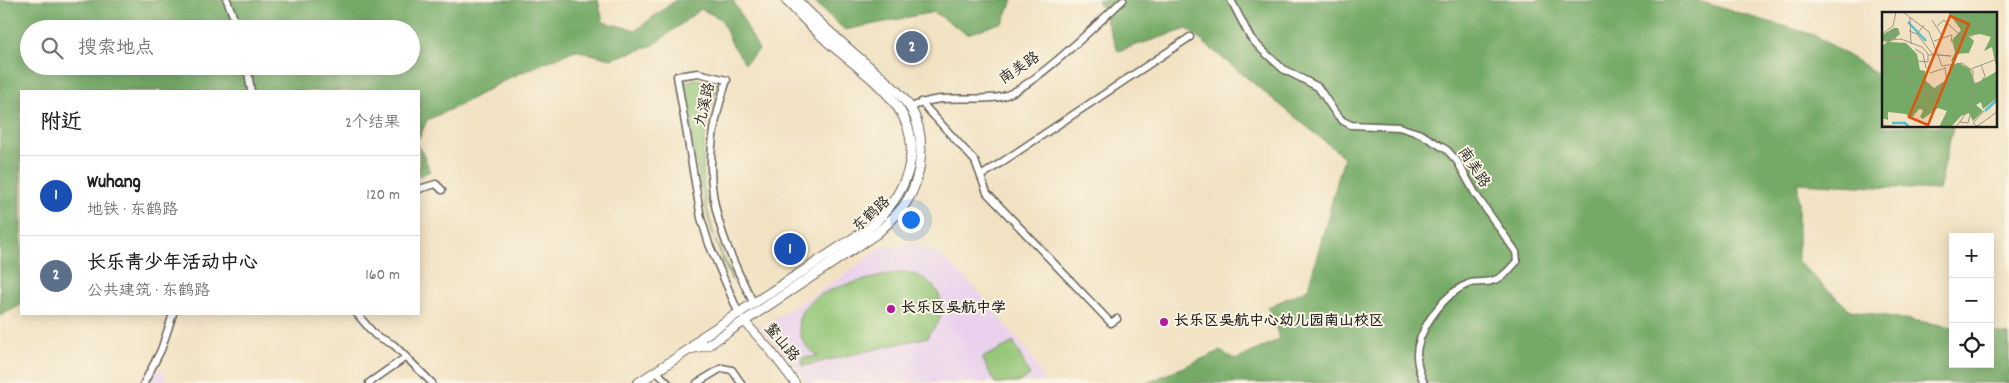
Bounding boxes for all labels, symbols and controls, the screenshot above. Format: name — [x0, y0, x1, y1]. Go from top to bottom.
inset map — [1882, 12, 1996, 128]
search box — [20, 20, 420, 75]
pin: 2 — [896, 28, 928, 66]
icon: search — [38, 34, 66, 62]
text: 搜索地点 — [78, 36, 154, 63]
street label: 南美路 — [995, 47, 1045, 91]
street label: 九溪路 — [690, 81, 722, 129]
text: 附近 — [40, 109, 82, 139]
text: 2个结果 — [345, 112, 400, 135]
street label: 南美路 — [1452, 143, 1494, 193]
text: Wuhang — [87, 170, 141, 197]
text: 1 — [54, 184, 58, 207]
text: 120 m — [366, 184, 400, 207]
street label: 东鹤路 — [848, 192, 896, 238]
text: 地铁 · 东鹤路 — [87, 199, 178, 222]
your location — [898, 207, 924, 233]
pin: 1 — [774, 230, 806, 268]
map controls — [1949, 233, 1994, 368]
button: + — [1949, 233, 1994, 278]
text: 长乐青少年活动中心 — [87, 251, 258, 278]
text: 2 — [53, 264, 60, 287]
text: 160 m — [365, 264, 400, 287]
button: − — [1949, 278, 1994, 323]
text: 公共建筑 · 东鹤路 — [87, 280, 210, 303]
place label: 长乐区吴航中学 — [901, 298, 1006, 320]
marker: 长乐区吴航中学 — [885, 303, 897, 315]
place label: 长乐区吴航中心幼儿园南山校区 — [1174, 311, 1384, 333]
marker: 长乐区吴航中心幼儿园南山校区 — [1158, 316, 1170, 328]
street label: 鳌山路 — [758, 319, 804, 367]
button: locate — [1949, 323, 1994, 368]

